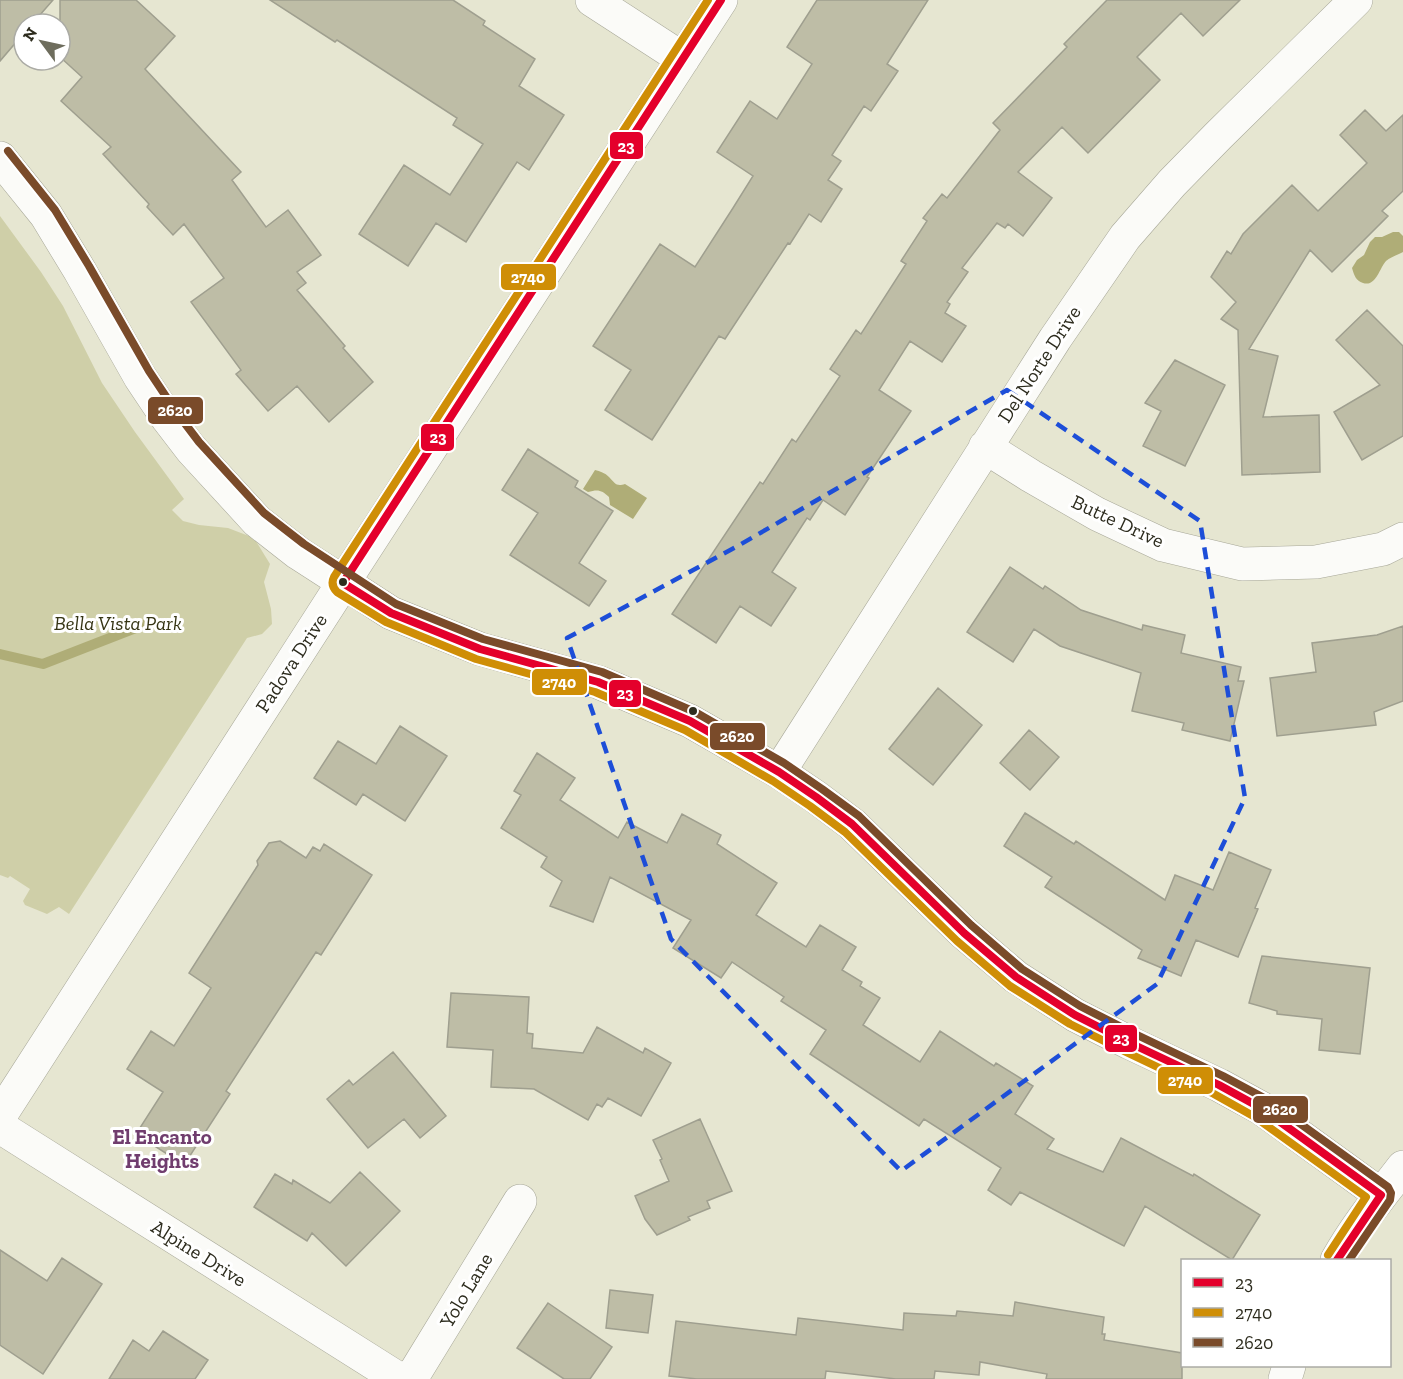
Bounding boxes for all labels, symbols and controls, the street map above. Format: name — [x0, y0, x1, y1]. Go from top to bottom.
north arrow — [12, 12, 72, 72]
text: N — [19, 24, 41, 44]
line badge: 23 — [609, 131, 644, 160]
text: 23 — [617, 137, 635, 156]
line badge: 2740 — [500, 263, 557, 291]
text: 2740 — [511, 268, 545, 287]
street label: Del Norte Drive — [992, 301, 1086, 427]
line badge: 2620 — [147, 396, 204, 425]
text: 2620 — [158, 401, 192, 420]
line badge: 23 — [420, 423, 455, 452]
text: 23 — [429, 428, 447, 447]
street label: Butte Drive — [1068, 489, 1168, 553]
unlabelled marker — [337, 576, 349, 588]
street label: Padova Drive — [250, 609, 332, 717]
park label: Bella Vista Park — [54, 611, 182, 635]
line badge: 2740 — [531, 668, 588, 696]
text: 2740 — [542, 673, 576, 692]
line badge: 23 — [608, 679, 642, 708]
text: 23 — [616, 684, 634, 703]
unlabelled marker — [687, 705, 699, 717]
line badge: 2620 — [709, 722, 766, 751]
text: 2620 — [720, 727, 754, 746]
line badge: 23 — [1104, 1024, 1138, 1053]
text: 23 — [1112, 1029, 1130, 1048]
line badge: 2740 — [1157, 1066, 1214, 1095]
text: 2740 — [1168, 1071, 1202, 1090]
line badge: 2620 — [1252, 1095, 1309, 1124]
text: 2620 — [1263, 1100, 1297, 1119]
district label: El Encanto Heights — [112, 1124, 212, 1173]
street label: Alpine Drive — [147, 1214, 251, 1292]
street label: Yolo Lane — [434, 1248, 498, 1332]
legend — [1181, 1259, 1391, 1367]
text: 23 — [1235, 1272, 1253, 1294]
text: 2740 — [1235, 1302, 1272, 1324]
text: 2620 — [1235, 1332, 1273, 1354]

